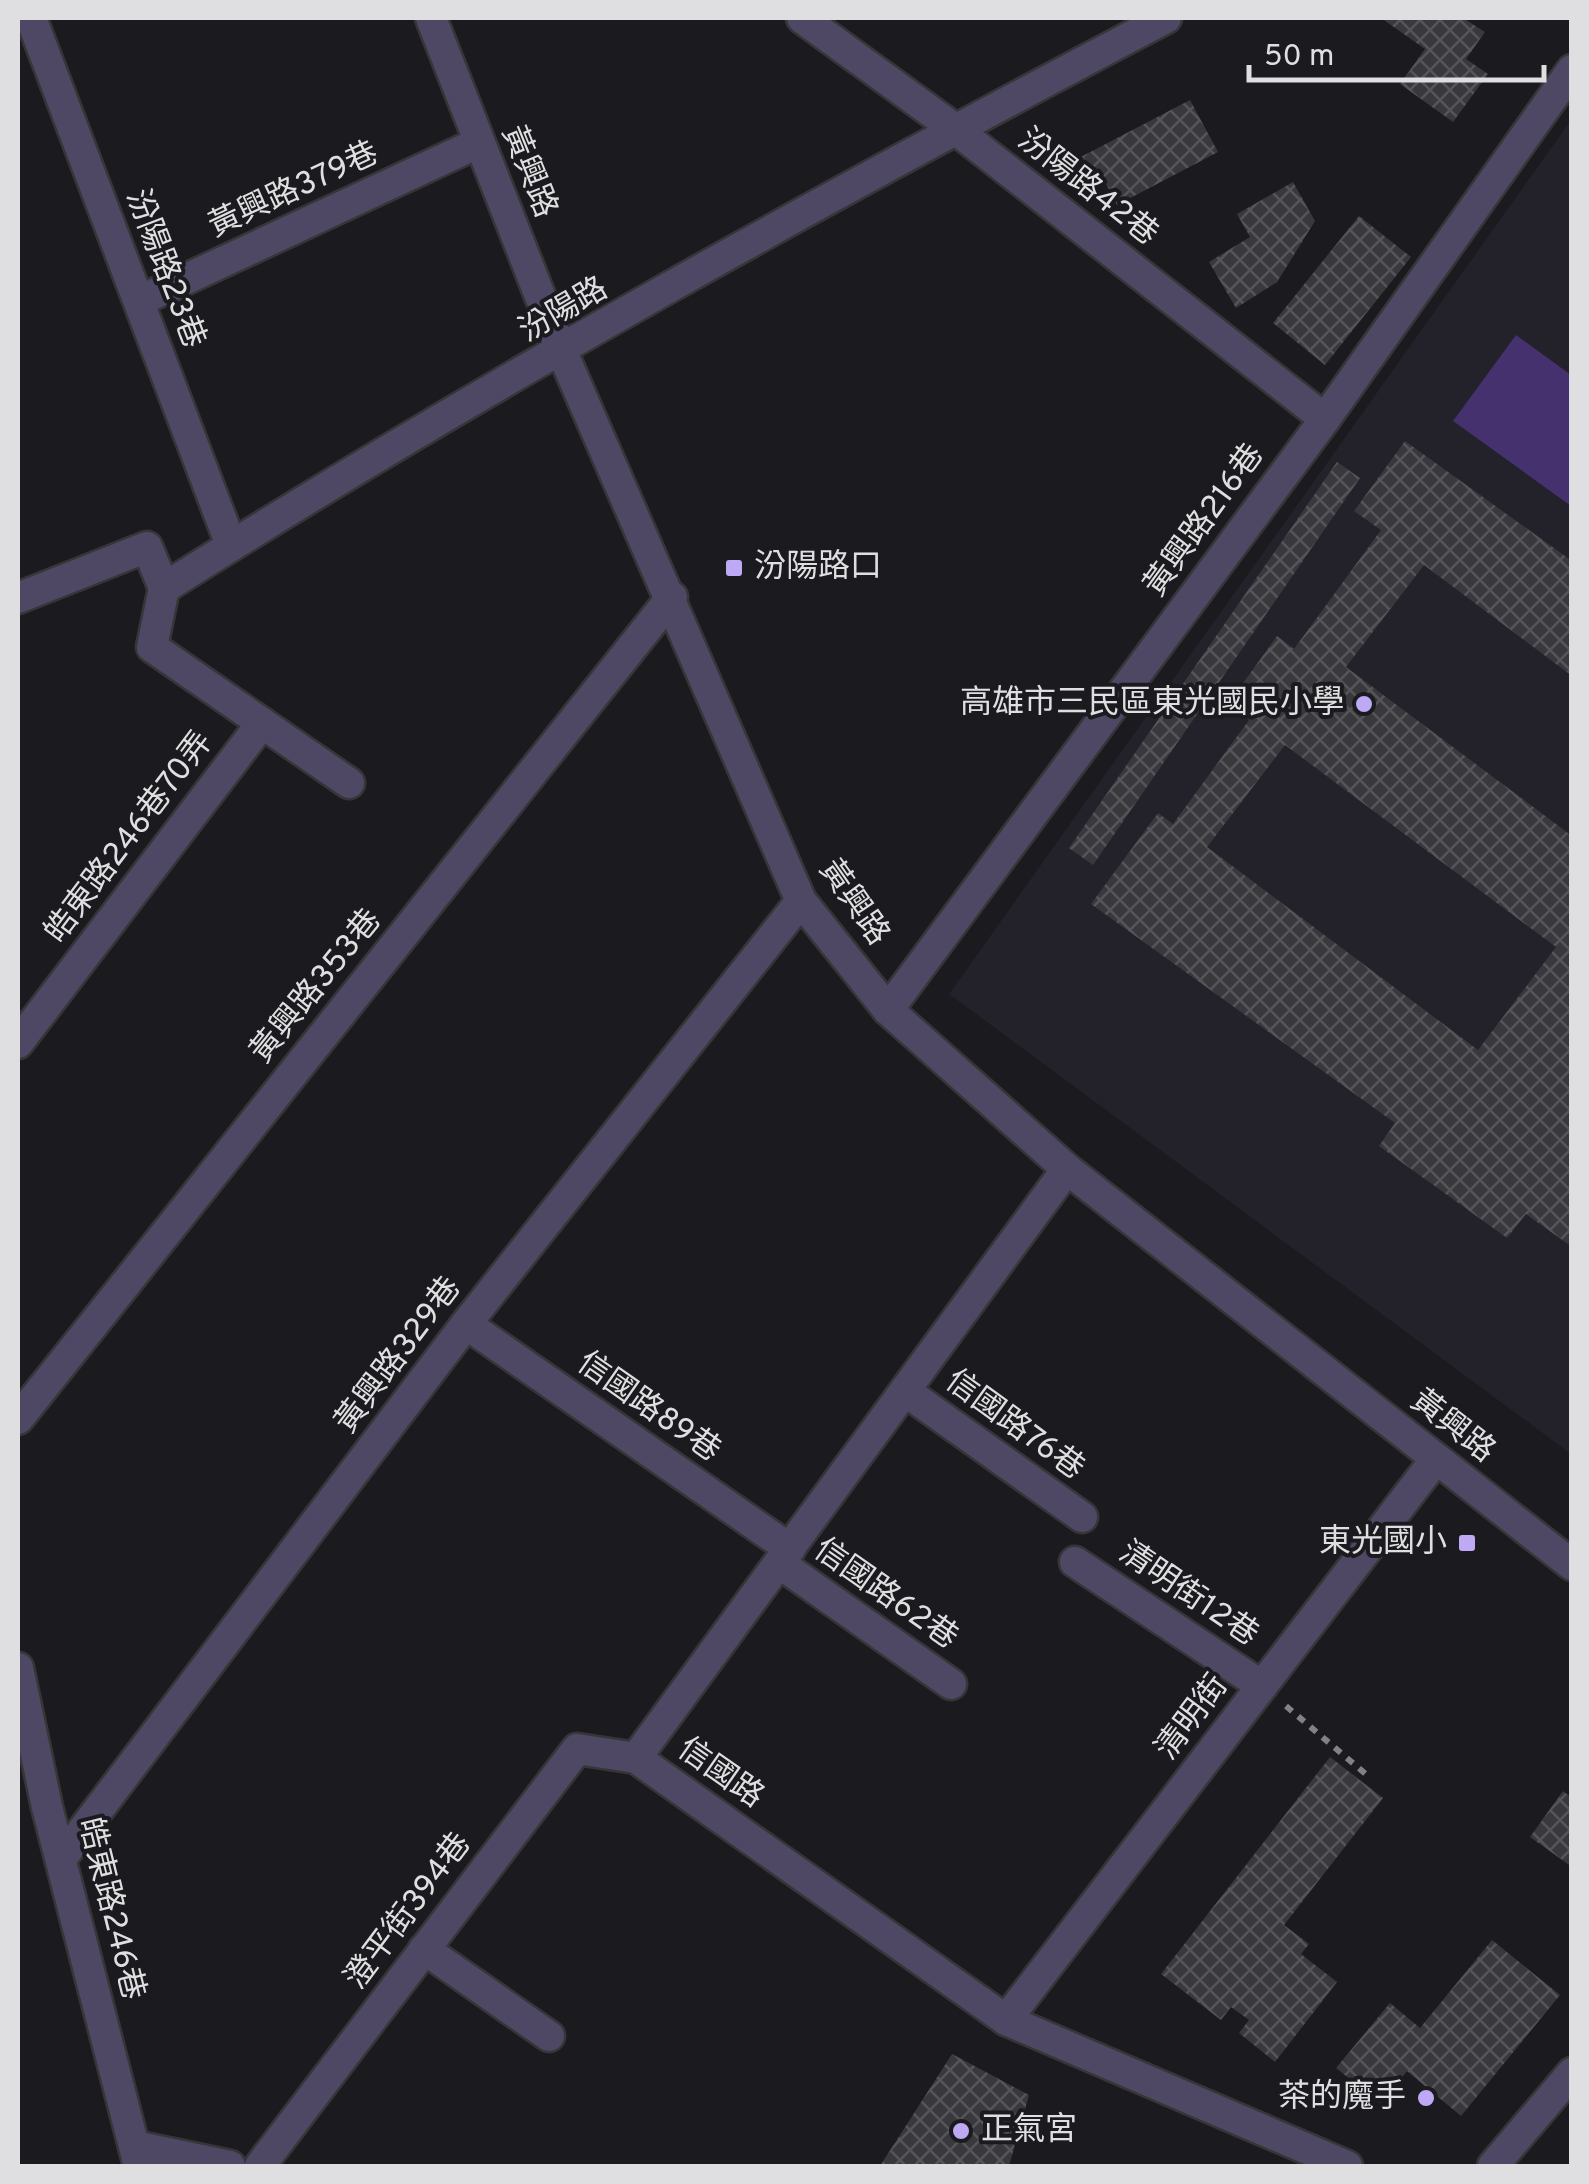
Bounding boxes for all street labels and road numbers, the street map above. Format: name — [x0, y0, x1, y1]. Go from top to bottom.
street label: 黃興路 — [491, 120, 565, 224]
street label: 汾陽路42巷 — [1009, 121, 1165, 255]
street label: 黃興路379巷 — [203, 134, 385, 248]
street label: 汾陽路23巷 — [115, 184, 213, 354]
street label: 汾陽路 — [512, 270, 616, 352]
street label: 黃興路216巷 — [1136, 437, 1274, 605]
street label: 皓東路246巷70弄 — [37, 724, 223, 952]
street label: 黃興路 — [809, 852, 897, 954]
street label: 黃興路353巷 — [243, 902, 391, 1072]
street label: 黃興路329巷 — [327, 1270, 471, 1442]
street label: 信國路89巷 — [569, 1344, 727, 1472]
street label: 信國路76巷 — [937, 1362, 1091, 1490]
street label: 黃興路 — [1402, 1382, 1502, 1472]
street label: 信國路62巷 — [805, 1531, 965, 1659]
street label: 清明街12巷 — [1111, 1534, 1265, 1656]
street label: 清明街 — [1148, 1668, 1238, 1768]
street label: 信國路 — [669, 1730, 771, 1818]
street label: 皓東路246巷 — [68, 1814, 152, 2004]
street label: 澄平街394巷 — [337, 1826, 481, 1998]

